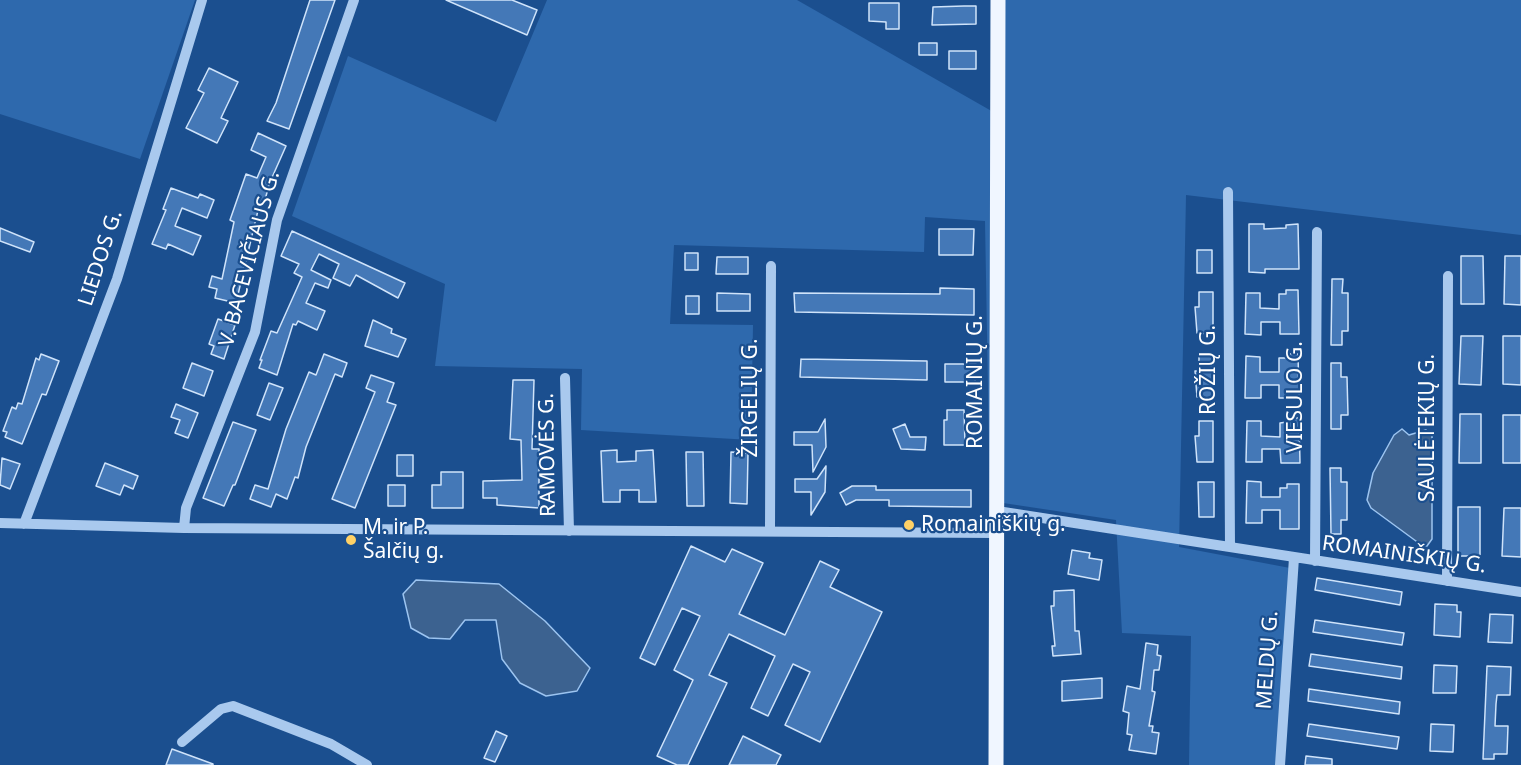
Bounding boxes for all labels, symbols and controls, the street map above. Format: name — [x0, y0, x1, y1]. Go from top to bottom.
street label: V. BACEVIČIAUS G. — [214, 168, 286, 350]
street label: LIEDOS G. — [74, 207, 128, 309]
street label: ROMAINIŲ G. — [963, 315, 989, 449]
street label: ROŽIŲ G. — [1196, 325, 1222, 415]
street label: ŽIRGELIŲ G. — [738, 338, 764, 458]
street label: VIESULO G. — [1283, 341, 1309, 453]
street label: SAULĖTEKIŲ G. — [1415, 354, 1441, 502]
street label: RAMOVĖS G. — [534, 393, 562, 517]
place label: Romainiškių g. — [921, 512, 1066, 538]
place label: M. ir P. Šalčių g. — [363, 515, 444, 565]
marker: Romainiškių g. — [902, 518, 916, 532]
street label: ROMAINIŠKIŲ G. — [1320, 531, 1488, 579]
marker: M. ir P. Šalčių g. — [344, 533, 358, 547]
street label: MELDŲ G. — [1252, 610, 1284, 710]

